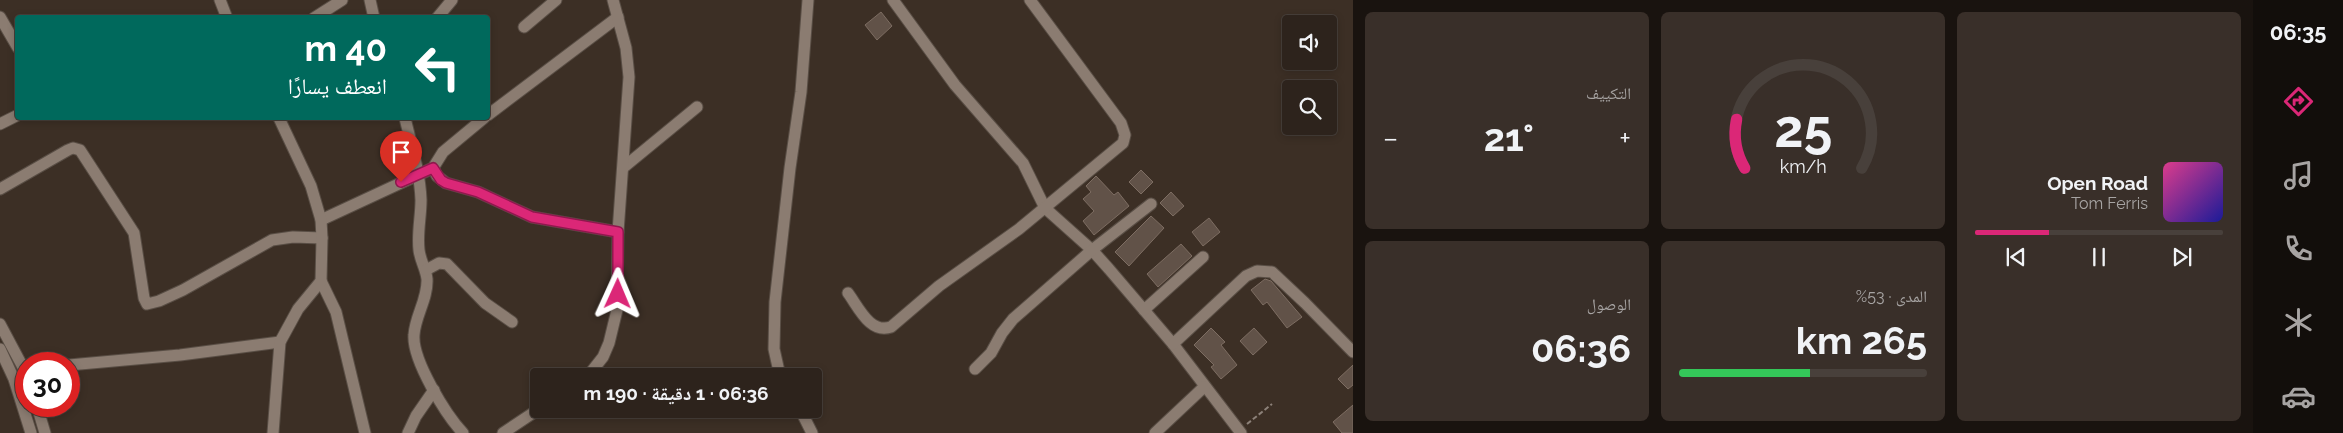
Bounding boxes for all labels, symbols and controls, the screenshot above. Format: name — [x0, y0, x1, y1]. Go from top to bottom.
map controls — [1282, 15, 1337, 135]
button: sound — [1282, 15, 1337, 70]
text: 06:35 — [2270, 19, 2326, 45]
text: 40 m — [305, 28, 387, 69]
icon: left — [405, 35, 470, 100]
text: انعطف يسارًا — [288, 73, 387, 99]
button: search — [1282, 80, 1337, 135]
text: التكييف — [1586, 84, 1631, 103]
icon: directions — [2281, 84, 2316, 119]
text: 25 — [1774, 98, 1832, 159]
text: 21° — [1484, 115, 1534, 160]
text: − — [1383, 122, 1398, 155]
text: + — [1619, 122, 1631, 155]
pin — [380, 131, 422, 182]
icon: arrive — [387, 138, 415, 166]
text: km/h — [1779, 156, 1827, 177]
icon: music — [2281, 158, 2316, 193]
text: Open Road — [2047, 172, 2148, 194]
text: Tom Ferris — [2071, 194, 2148, 213]
icon: phone — [2281, 231, 2316, 266]
icon: previous — [2002, 243, 2030, 271]
icon: pause — [2085, 243, 2113, 271]
icon: next — [2168, 243, 2196, 271]
position arrow — [591, 267, 643, 319]
text: المدى · 53% — [1856, 287, 1927, 306]
text: الوصول — [1587, 295, 1631, 314]
icon: climate — [2281, 305, 2316, 340]
text: 265 km — [1796, 318, 1927, 363]
text: 06:36 — [1531, 326, 1631, 371]
speed limit sign: 30 — [15, 352, 80, 417]
icon: car — [2281, 379, 2316, 414]
text: 06:36 · 1 دقيقة · 190 m — [583, 382, 769, 404]

